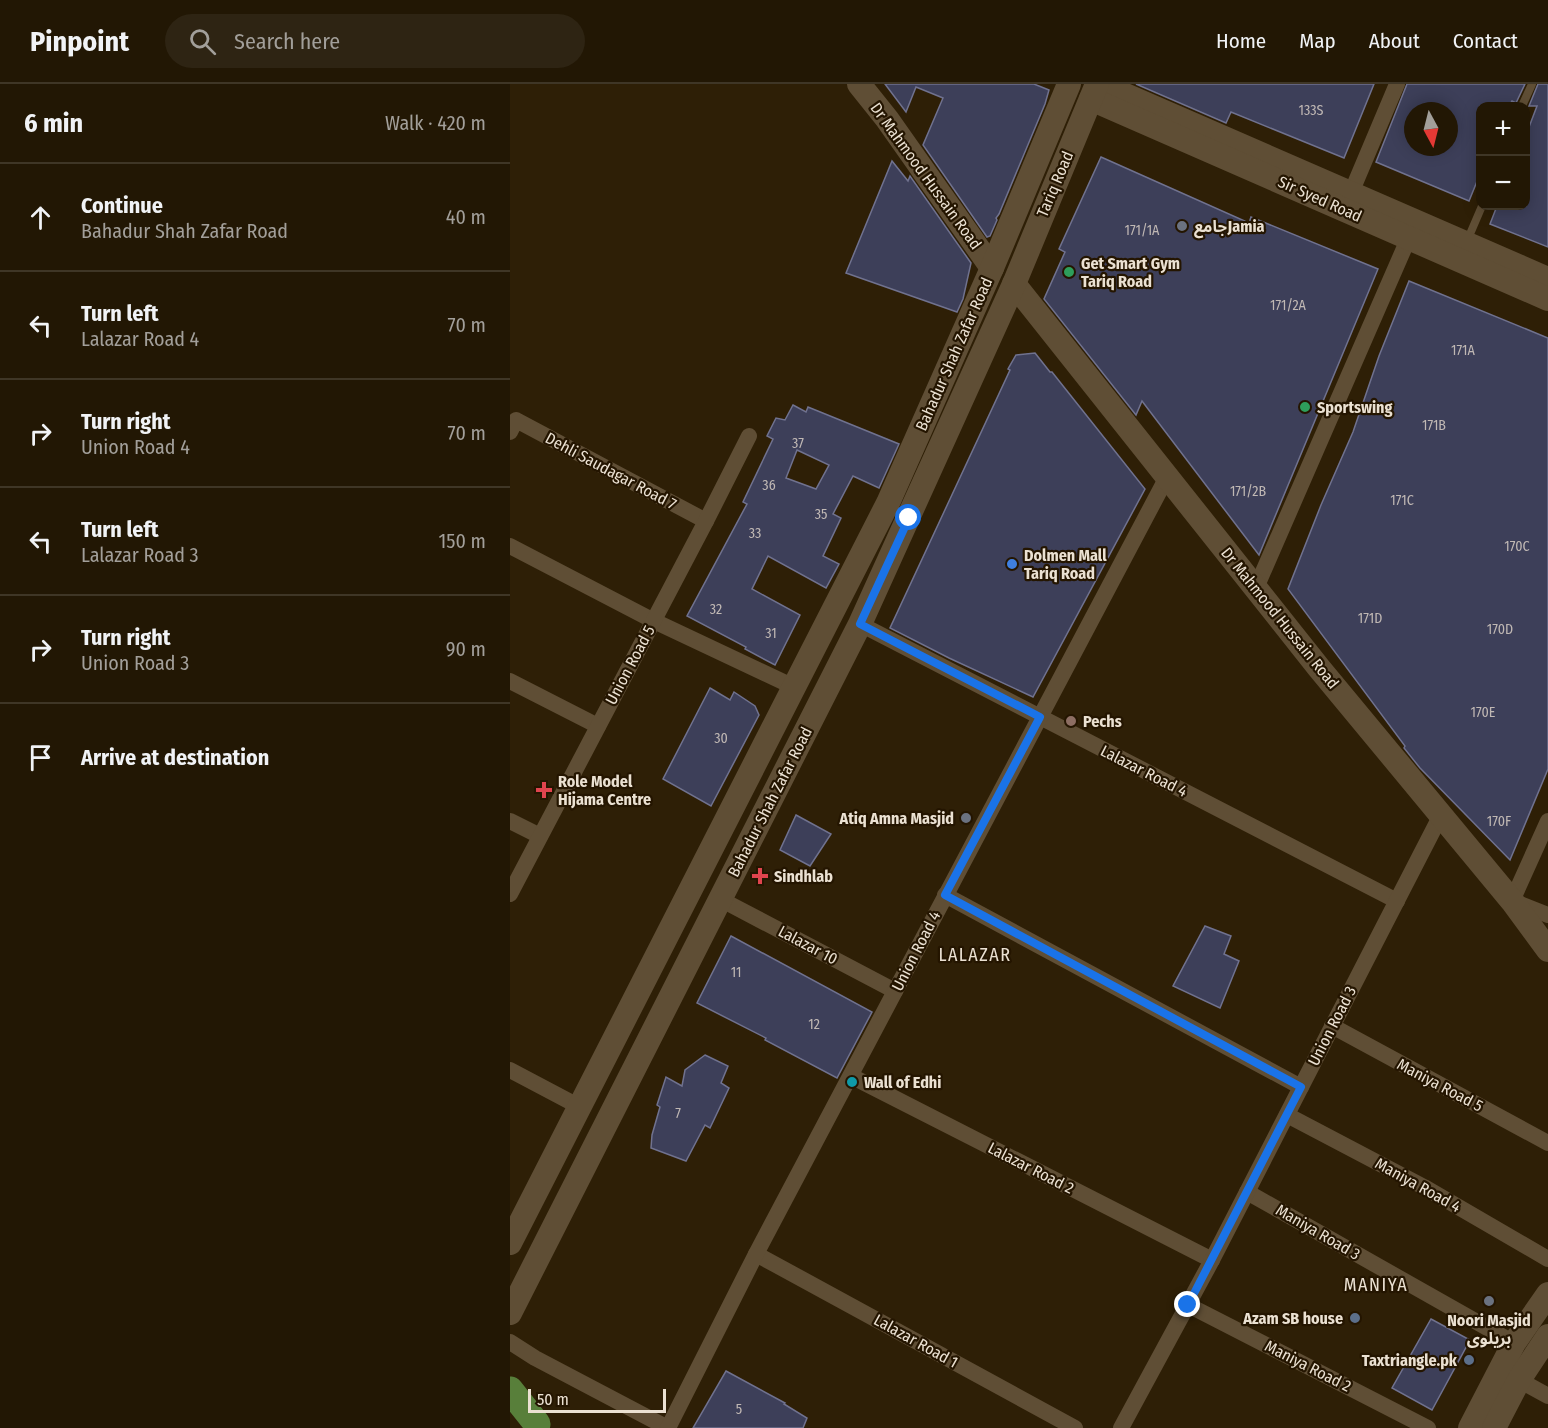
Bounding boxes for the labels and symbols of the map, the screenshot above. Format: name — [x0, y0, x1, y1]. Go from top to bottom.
street label: Dr Mahmood Hussain Road — [866, 99, 986, 253]
house number: 133S — [1298, 102, 1324, 119]
north arrow — [1404, 102, 1458, 156]
street label: Tariq Road — [1033, 148, 1077, 220]
street label: Sir Syed Road — [1275, 172, 1365, 226]
place label: جامعJamia — [1194, 217, 1265, 239]
marker: جامعJamia — [1175, 219, 1189, 233]
house number: 171/1A — [1125, 222, 1160, 239]
place label: Get Smart Gym Tariq Road — [1081, 254, 1180, 291]
marker: Get Smart Gym Tariq Road — [1062, 265, 1076, 279]
street label: Bahadur Shah Zafar Road — [912, 274, 996, 434]
house number: 171/2A — [1270, 297, 1307, 314]
house number: 171A — [1451, 342, 1476, 359]
place label: Sportswing — [1317, 398, 1392, 417]
marker: Sportswing — [1298, 400, 1312, 414]
house number: 171B — [1422, 417, 1446, 434]
street label: Dehli Saudagar Road 7 — [542, 428, 680, 514]
house number: 37 — [792, 435, 804, 452]
house number: 36 — [762, 477, 776, 494]
house number: 171/2B — [1230, 483, 1266, 500]
house number: 171C — [1390, 492, 1414, 509]
route start — [895, 504, 921, 530]
house number: 35 — [815, 506, 827, 523]
house number: 33 — [749, 525, 761, 542]
house number: 170C — [1504, 538, 1530, 555]
street label: Dr Mahmood Hussain Road — [1217, 543, 1343, 693]
place label: Dolmen Mall Tariq Road — [1024, 546, 1107, 583]
marker: Dolmen Mall Tariq Road — [1005, 557, 1019, 571]
house number: 32 — [710, 601, 722, 618]
house number: 171D — [1358, 610, 1382, 627]
house number: 170D — [1487, 621, 1513, 638]
street label: Union Road 5 — [601, 622, 659, 708]
house number: 31 — [765, 625, 777, 642]
house number: 170E — [1471, 704, 1496, 721]
place label: Pechs — [1083, 712, 1122, 731]
marker: Pechs — [1064, 714, 1078, 728]
street label: Bahadur Shah Zafar Road — [724, 724, 816, 880]
house number: 30 — [714, 730, 728, 747]
street label: Lalazar Road 4 — [1098, 741, 1191, 801]
place label: Role Model Hijama Centre — [558, 772, 651, 809]
marker: Role Model Hijama Centre — [535, 781, 553, 799]
place label: Atiq Amna Masjid — [839, 809, 954, 828]
marker: Atiq Amna Masjid — [959, 811, 973, 825]
house number: 170F — [1487, 813, 1511, 830]
marker: Sindhlab — [751, 867, 769, 885]
place label: Sindhlab — [774, 867, 833, 886]
street label: Union Road 4 — [888, 908, 944, 994]
street label: Lalazar 10 — [775, 921, 841, 969]
district label: LALAZAR — [938, 944, 1012, 966]
house number: 11 — [731, 964, 741, 981]
street label: Union Road 3 — [1304, 983, 1360, 1069]
house number: 12 — [808, 1016, 820, 1033]
street label: Maniya Road 5 — [1394, 1054, 1486, 1116]
place label: Wall of Edhi — [864, 1073, 941, 1092]
marker: Wall of Edhi — [845, 1075, 859, 1089]
house number: 7 — [675, 1105, 681, 1122]
street label: Lalazar Road 2 — [985, 1138, 1077, 1198]
street label: Maniya Road 4 — [1372, 1154, 1464, 1216]
street label: Maniya Road 3 — [1272, 1200, 1364, 1264]
district label: MANIYA — [1344, 1274, 1408, 1296]
route end — [1174, 1291, 1200, 1317]
marker: Noori Masjid بریلوی — [1482, 1294, 1496, 1308]
place label: Azam SB house — [1242, 1309, 1343, 1328]
street label: Lalazar Road 1 — [871, 1310, 961, 1372]
marker: Azam SB house — [1348, 1311, 1362, 1325]
place label: Noori Masjid بریلوی — [1447, 1311, 1531, 1348]
street label: Maniya Road 2 — [1262, 1336, 1354, 1396]
place label: Taxtriangle.pk — [1362, 1351, 1458, 1370]
marker: Taxtriangle.pk — [1462, 1353, 1476, 1367]
scale bar — [528, 1386, 666, 1414]
house number: 5 — [736, 1401, 742, 1418]

